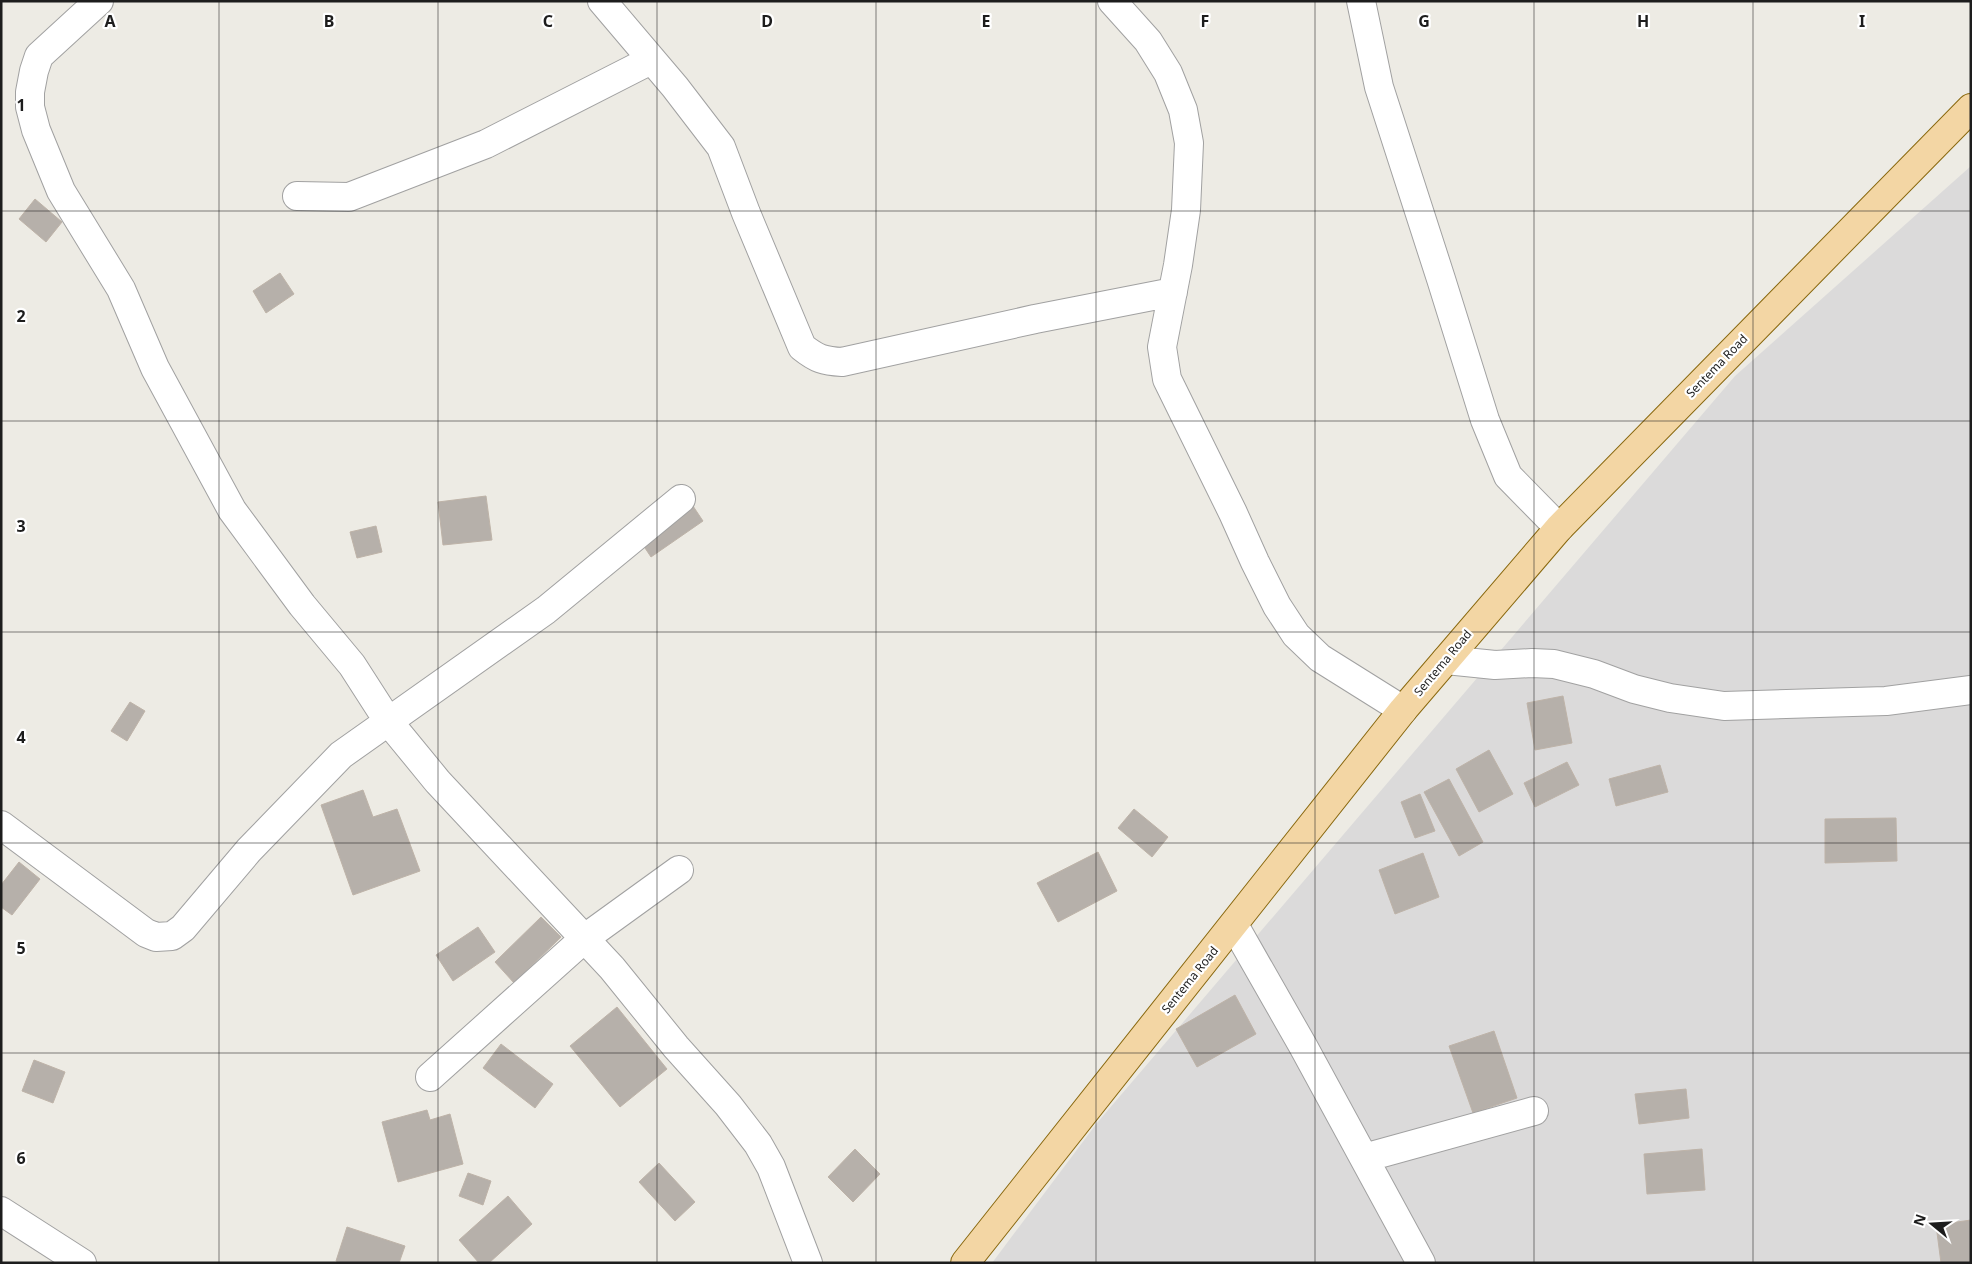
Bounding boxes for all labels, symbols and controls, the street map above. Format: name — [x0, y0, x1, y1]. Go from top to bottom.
text: A — [104, 10, 116, 32]
text: B — [324, 10, 334, 32]
text: C — [543, 10, 553, 32]
text: D — [761, 10, 773, 32]
text: E — [982, 10, 991, 32]
text: F — [1201, 10, 1209, 32]
text: G — [1418, 10, 1430, 32]
text: H — [1637, 10, 1649, 32]
text: I — [1859, 10, 1865, 32]
text: 1 — [16, 94, 26, 116]
text: 2 — [16, 305, 26, 327]
street label: Sentema Road — [1682, 330, 1751, 401]
text: 3 — [16, 515, 26, 537]
street label: Sentema Road — [1410, 626, 1475, 699]
text: 4 — [16, 726, 26, 748]
text: 5 — [16, 937, 26, 959]
street label: Sentema Road — [1157, 943, 1222, 1017]
text: 6 — [16, 1147, 26, 1169]
north arrow — [1907, 1199, 1957, 1249]
text: N — [1908, 1211, 1930, 1228]

